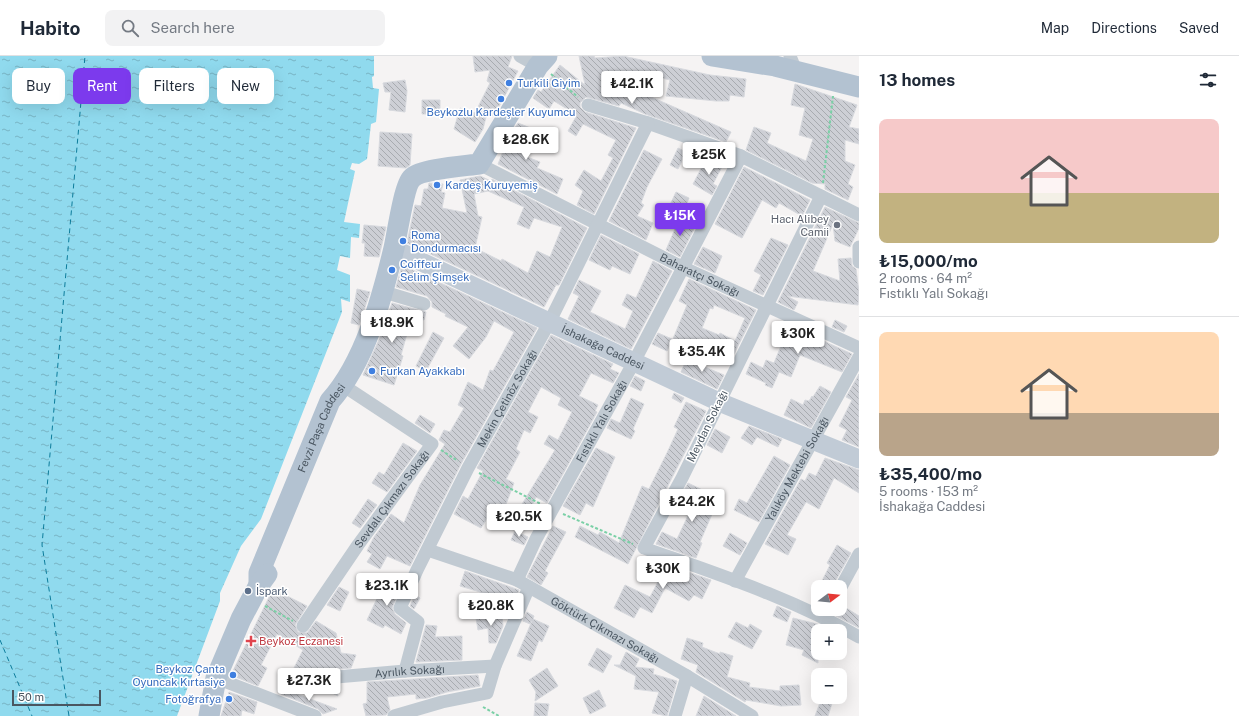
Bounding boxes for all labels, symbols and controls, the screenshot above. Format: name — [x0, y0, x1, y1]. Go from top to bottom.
search box — [105, 10, 385, 46]
text: Habito — [20, 17, 81, 39]
icon: search — [119, 17, 141, 39]
text: Search here — [151, 19, 235, 36]
text: Map — [1041, 20, 1069, 36]
text: Directions — [1091, 20, 1157, 36]
text: Saved — [1179, 20, 1219, 36]
chip: Buy — [12, 68, 65, 104]
chip: Rent — [73, 68, 131, 104]
chip: Filters — [139, 68, 209, 104]
chip: New — [217, 68, 274, 104]
icon: filters — [1197, 69, 1219, 91]
text: 13 homes — [879, 70, 955, 90]
pin: ₺42.1K — [599, 71, 665, 105]
text: ₺42.1K — [610, 76, 654, 91]
place label: Turkili Giyim — [517, 77, 580, 89]
marker: Turkili Giyim — [504, 78, 514, 88]
marker: Beykozlu Kardeşler Kuyumcu — [496, 94, 506, 104]
place label: Beykozlu Kardeşler Kuyumcu — [426, 106, 576, 119]
pin: ₺28.6K — [493, 127, 559, 161]
text: ₺28.6K — [503, 132, 549, 147]
pin: ₺25K — [685, 142, 733, 176]
icon: home — [1013, 145, 1085, 217]
text: ₺25K — [692, 147, 726, 162]
place label: Kardeş Kuruyemiş — [445, 179, 538, 192]
marker: Kardeş Kuruyemiş — [432, 180, 442, 190]
pin: ₺15K — [656, 203, 704, 237]
text: ₺15K — [664, 208, 696, 223]
place label: Hacı Alibey Camii — [771, 213, 829, 238]
marker: Hacı Alibey Camii — [832, 220, 842, 230]
place label: Roma Dondurmacısı — [411, 229, 481, 254]
marker: Roma Dondurmacısı — [398, 236, 408, 246]
street label: Baharatçı Sokağı — [658, 251, 741, 299]
text: ₺15,000/mo — [879, 251, 978, 271]
place label: Coiffeur Selim Şimşek — [400, 258, 469, 284]
marker: Coiffeur Selim Şimşek — [387, 265, 397, 275]
text: 2 rooms · 64 m² — [879, 271, 972, 286]
text: Fıstıklı Yalı Sokağı — [879, 286, 988, 301]
pin: ₺18.9K — [359, 310, 425, 344]
text: ₺18.9K — [370, 315, 414, 330]
pin: ₺30K — [774, 321, 822, 355]
street label: İshakağa Caddesi — [560, 322, 646, 372]
text: ₺30K — [781, 326, 815, 341]
pin: ₺35.4K — [669, 339, 735, 373]
text: ₺35.4K — [678, 344, 726, 359]
street label: Mekin Çetinöz Sokağı — [475, 347, 539, 449]
icon: home — [1013, 358, 1085, 430]
place label: Furkan Ayakkabı — [380, 365, 465, 377]
marker: Furkan Ayakkabı — [367, 366, 377, 376]
street label: Fıstıklı Yalı Sokağı — [574, 378, 629, 464]
street label: Fevzi Paşa Caddesi — [295, 381, 348, 474]
street label: Meydan Sokağı — [684, 388, 730, 464]
street label: Yalıköy Mektebi Sokağı — [763, 414, 831, 524]
street label: Sevdalı Çıkmazı Sokağı — [352, 448, 432, 550]
text: ₺35,400/mo — [879, 464, 982, 484]
text: 5 rooms · 153 m² — [879, 484, 978, 499]
pin: ₺24.2K — [659, 489, 725, 523]
text: ₺24.2K — [669, 494, 715, 509]
text: İshakağa Caddesi — [879, 499, 985, 514]
pin: ₺20.5K — [486, 504, 552, 538]
text: ₺20.5K — [496, 509, 542, 524]
pin: ₺30K — [639, 556, 687, 590]
text: ₺30K — [646, 561, 680, 576]
pin: ₺23.1K — [354, 573, 420, 607]
text: ₺23.1K — [365, 578, 409, 593]
north arrow — [811, 580, 847, 616]
map controls — [811, 580, 847, 704]
place label: İspark — [256, 584, 288, 597]
marker: İspark — [243, 586, 253, 596]
pin: ₺20.8K — [458, 593, 524, 627]
street label: Göktürk Çıkmazı Sokağı — [549, 594, 661, 665]
text: ₺20.8K — [468, 598, 514, 613]
button: + — [811, 624, 847, 660]
place label: Beykoz Eczanesi — [259, 635, 343, 647]
marker: Beykoz Eczanesi — [246, 636, 256, 646]
place label: Beykoz Çanta Oyuncak Kırtasiye — [132, 663, 225, 688]
street label: Ayrılık Sokağı — [374, 663, 445, 680]
pin: ₺27.3K — [276, 668, 342, 702]
button: − — [811, 668, 847, 704]
marker: Beykoz Çanta Oyuncak Kırtasiye — [228, 670, 238, 680]
text: ₺27.3K — [287, 673, 331, 688]
scale bar — [12, 688, 101, 707]
text: 50 m — [18, 691, 44, 703]
place label: Fotoğrafya — [165, 693, 221, 705]
marker: Fotoğrafya — [224, 694, 234, 704]

